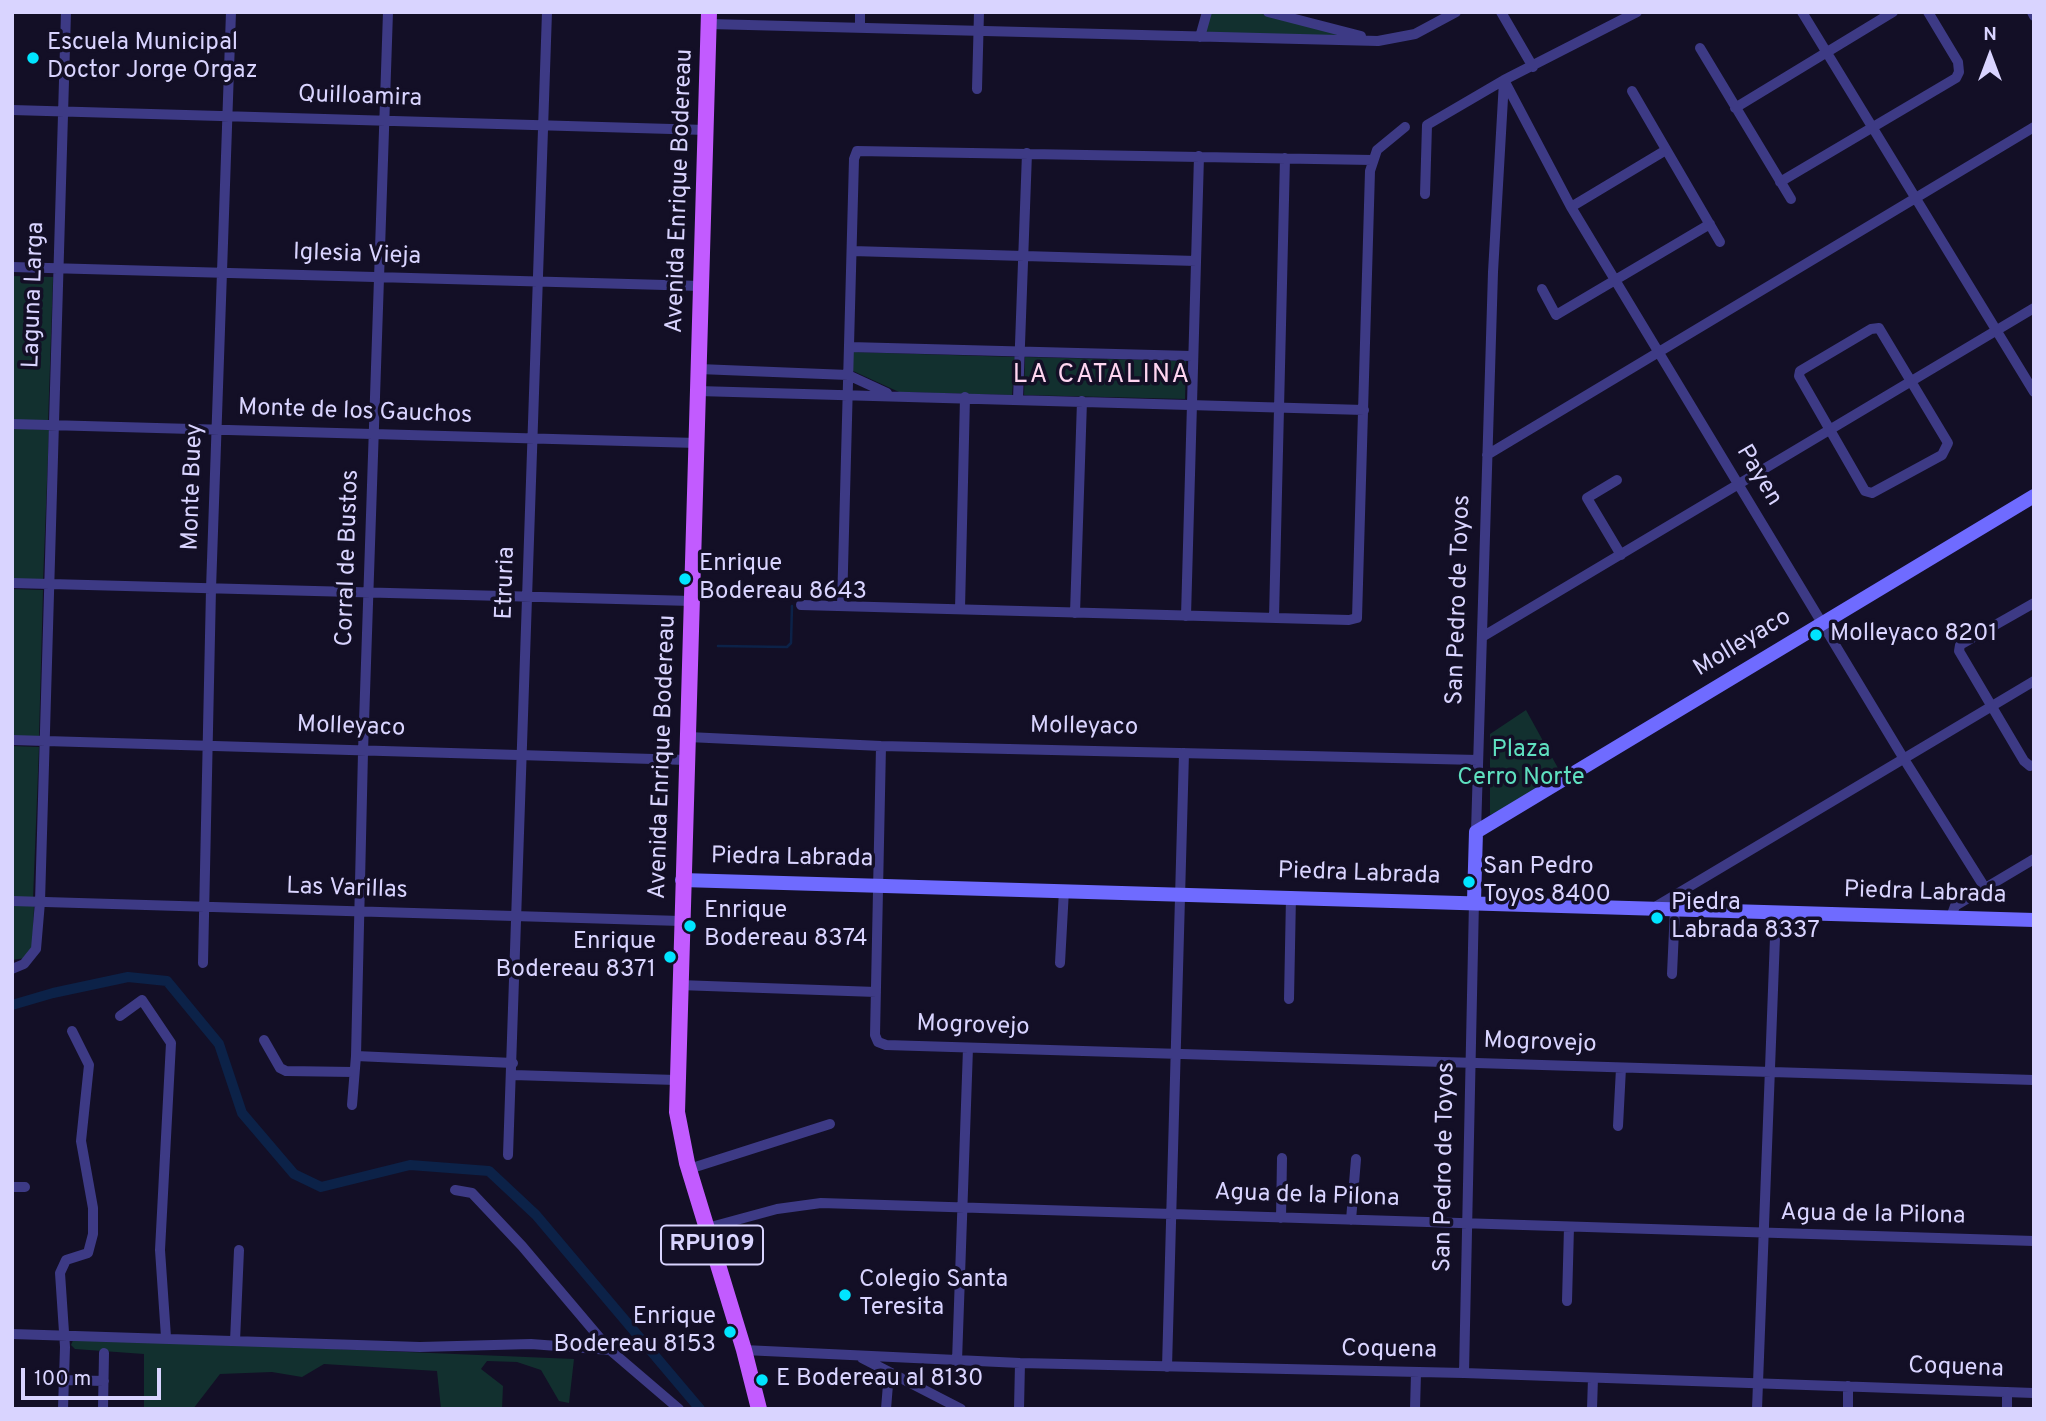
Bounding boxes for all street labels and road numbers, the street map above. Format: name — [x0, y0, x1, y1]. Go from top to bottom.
street label: Avenida Enrique Bodereau — [662, 48, 700, 334]
street label: Quilloamira — [297, 81, 423, 115]
street label: Laguna Larga — [18, 221, 52, 369]
street label: Iglesia Vieja — [292, 239, 422, 273]
street label: Monte de los Gauchos — [237, 395, 473, 431]
street label: Monte Buey — [177, 423, 211, 551]
street label: Payen — [1729, 440, 1787, 512]
street label: Corral de Bustos — [332, 469, 366, 647]
street label: San Pedro de Toyos — [1442, 494, 1478, 706]
street label: Etruria — [491, 546, 523, 620]
street label: Molleyaco — [1689, 604, 1797, 684]
street label: Avenida Enrique Bodereau — [645, 614, 683, 900]
street label: Molleyaco — [296, 712, 406, 744]
street label: Molleyaco — [1029, 713, 1139, 743]
street label: Piedra Labrada — [710, 843, 874, 875]
street label: Piedra Labrada — [1277, 858, 1441, 892]
street label: Las Varillas — [286, 873, 408, 907]
street label: Piedra Labrada — [1843, 877, 2007, 911]
street label: Mogrovejo — [916, 1011, 1030, 1043]
street label: Mogrovejo — [1483, 1028, 1597, 1060]
street label: San Pedro de Toyos — [1430, 1062, 1462, 1272]
street label: Agua de la Pilona — [1214, 1179, 1400, 1215]
street label: Agua de la Pilona — [1780, 1200, 1966, 1232]
road number: RPU109 — [661, 1226, 763, 1264]
street label: Coquena — [1341, 1336, 1437, 1366]
street label: Coquena — [1908, 1353, 2004, 1385]

